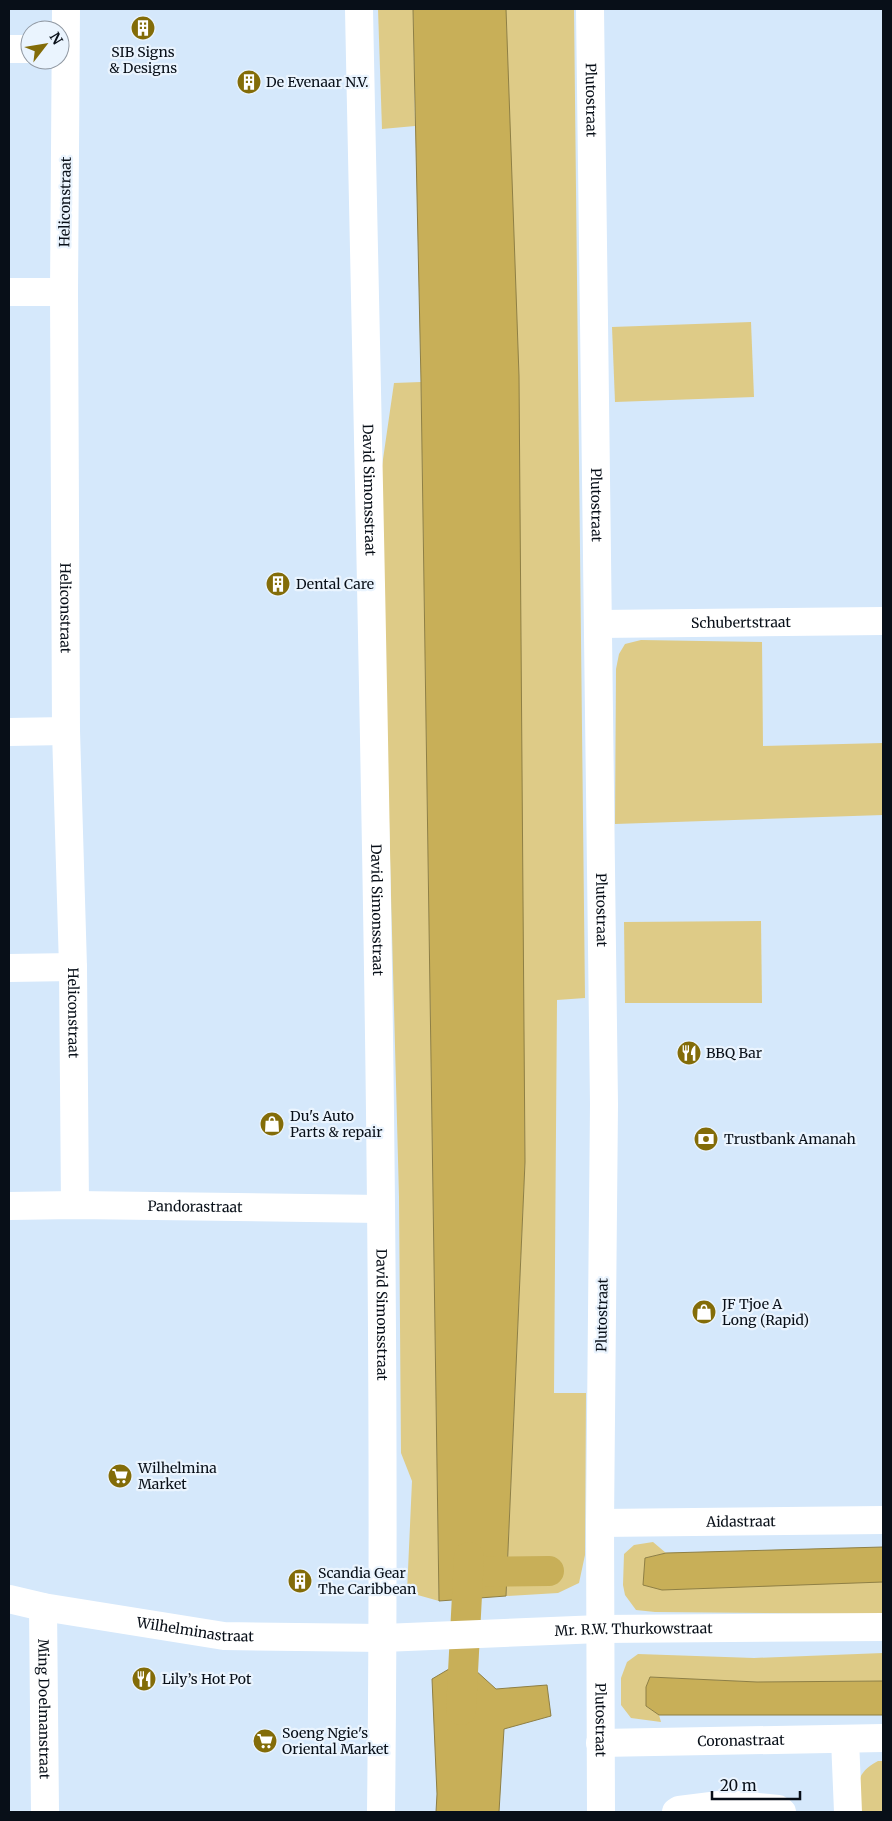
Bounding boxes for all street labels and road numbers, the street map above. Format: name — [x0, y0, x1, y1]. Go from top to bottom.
street label: Plutostraat — [582, 63, 601, 138]
street label: Heliconstraat — [55, 156, 75, 247]
street label: David Simonsstraat — [359, 424, 379, 557]
street label: Plutostraat — [587, 468, 606, 543]
street label: Heliconstraat — [56, 563, 75, 654]
street label: Schubertstraat — [691, 613, 792, 632]
street label: David Simonsstraat — [367, 844, 387, 977]
street label: Plutostraat — [592, 873, 611, 948]
street label: Heliconstraat — [64, 968, 83, 1059]
street label: Pandorastraat — [147, 1197, 243, 1216]
street label: David Simonsstraat — [372, 1249, 391, 1381]
street label: Plutostraat — [592, 1277, 612, 1352]
street label: Aidastraat — [705, 1512, 776, 1531]
street label: Wilhelminastraat — [134, 1613, 254, 1645]
street label: Mr. R.W. Thurkowstraat — [554, 1619, 713, 1640]
street label: Ming Doelmanstraat — [34, 1639, 54, 1780]
street label: Plutostraat — [592, 1683, 610, 1758]
street label: Coronastraat — [697, 1731, 785, 1750]

